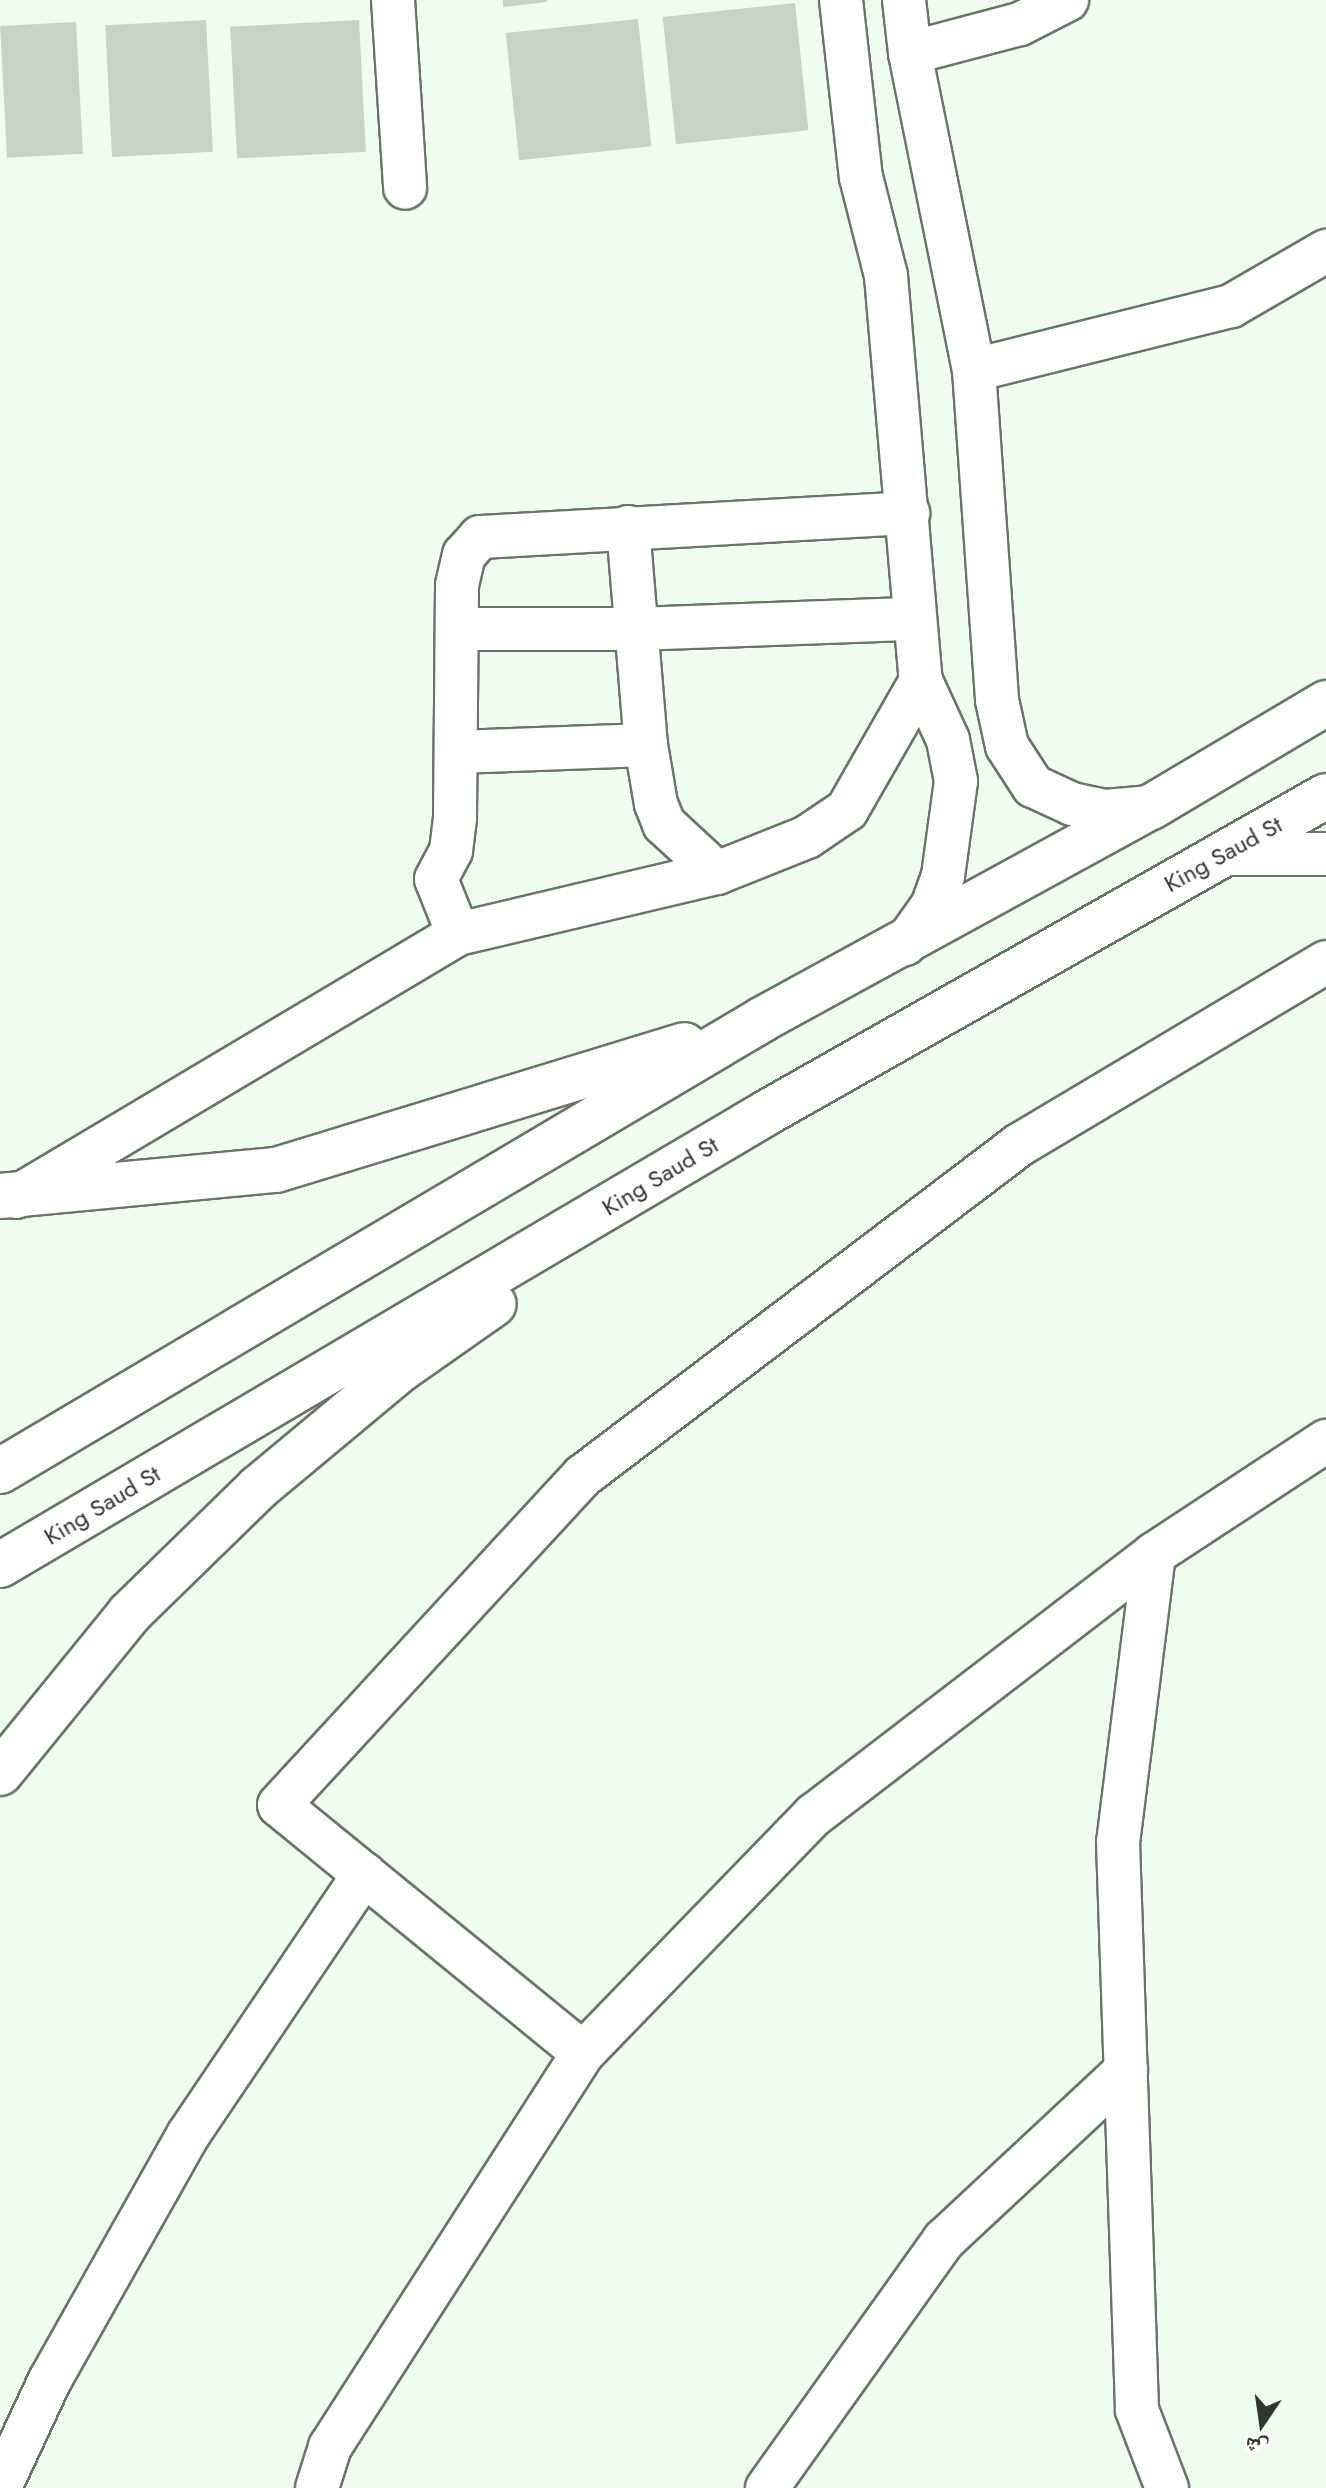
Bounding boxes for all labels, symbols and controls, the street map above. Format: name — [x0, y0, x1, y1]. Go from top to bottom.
street label: King Saud St — [1159, 810, 1287, 898]
street label: King Saud St — [597, 1130, 723, 1222]
street label: King Saud St — [39, 1459, 165, 1551]
north arrow — [1222, 2384, 1302, 2464]
text: ش — [1242, 2429, 1272, 2466]

